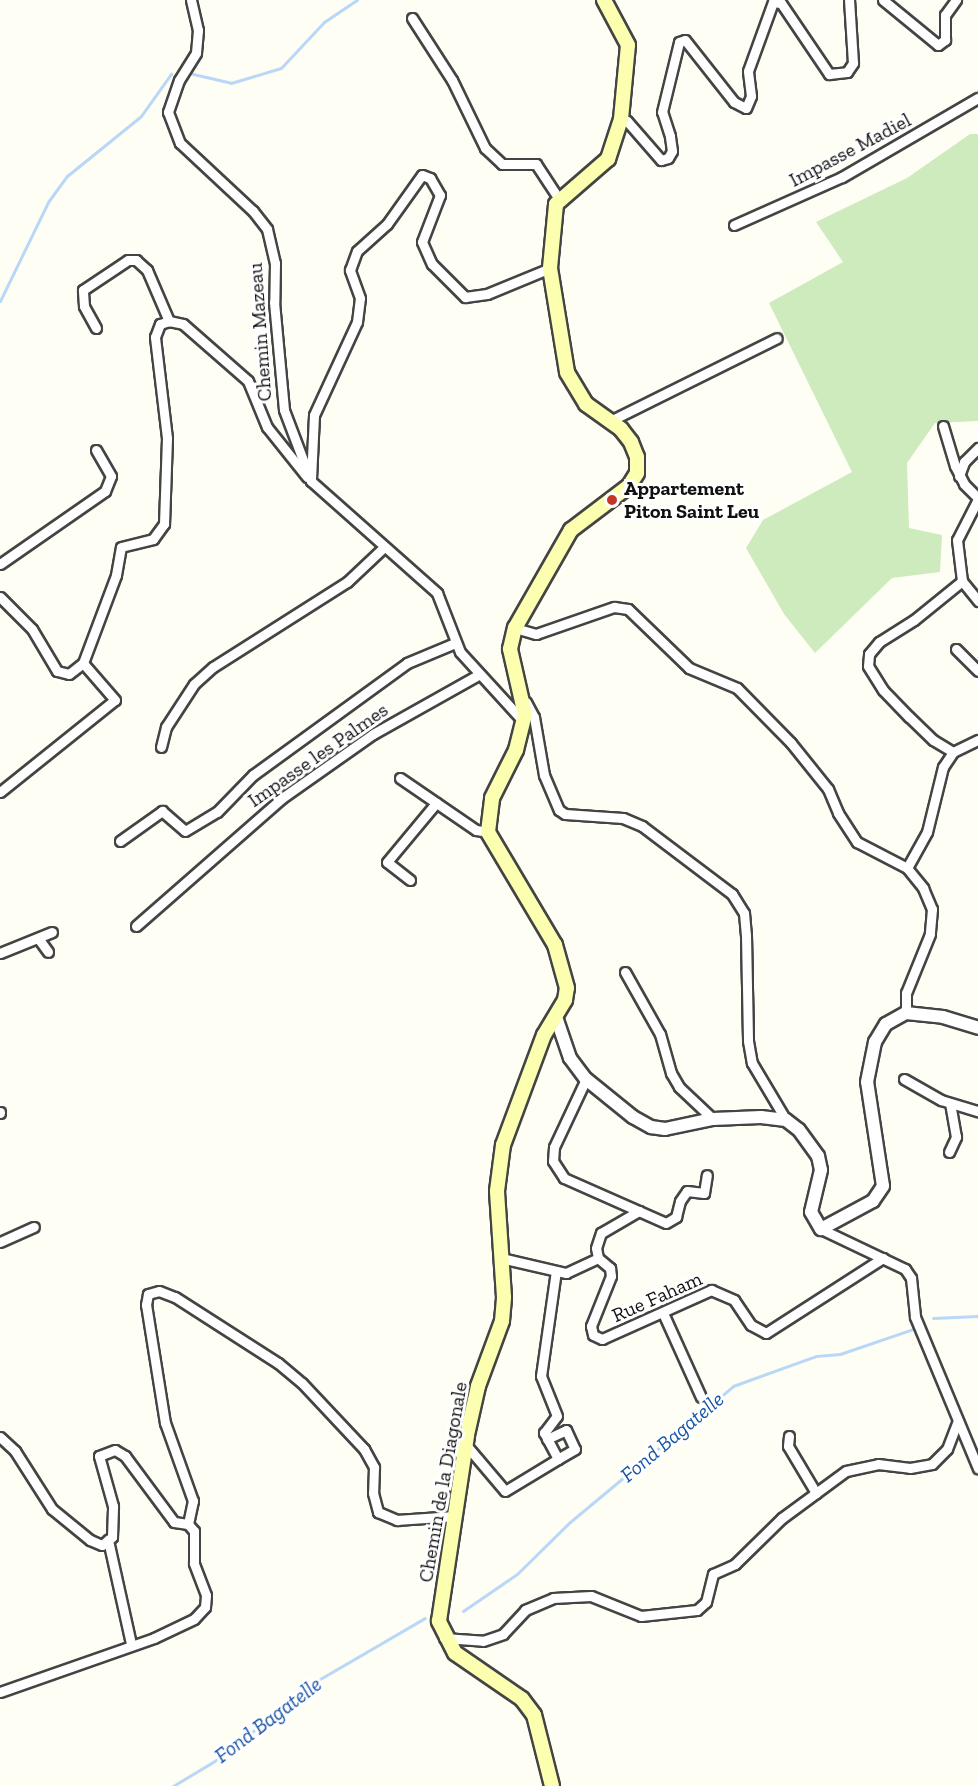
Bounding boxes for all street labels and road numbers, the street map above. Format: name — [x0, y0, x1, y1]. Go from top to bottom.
street label: Impasse Madiel — [785, 108, 915, 192]
street label: Chemin Mazeau — [243, 262, 277, 402]
street label: Impasse les Palmes — [243, 698, 393, 812]
street label: Rue Faham — [608, 1266, 706, 1328]
street label: Chemin de la Diagonale — [414, 1380, 472, 1584]

